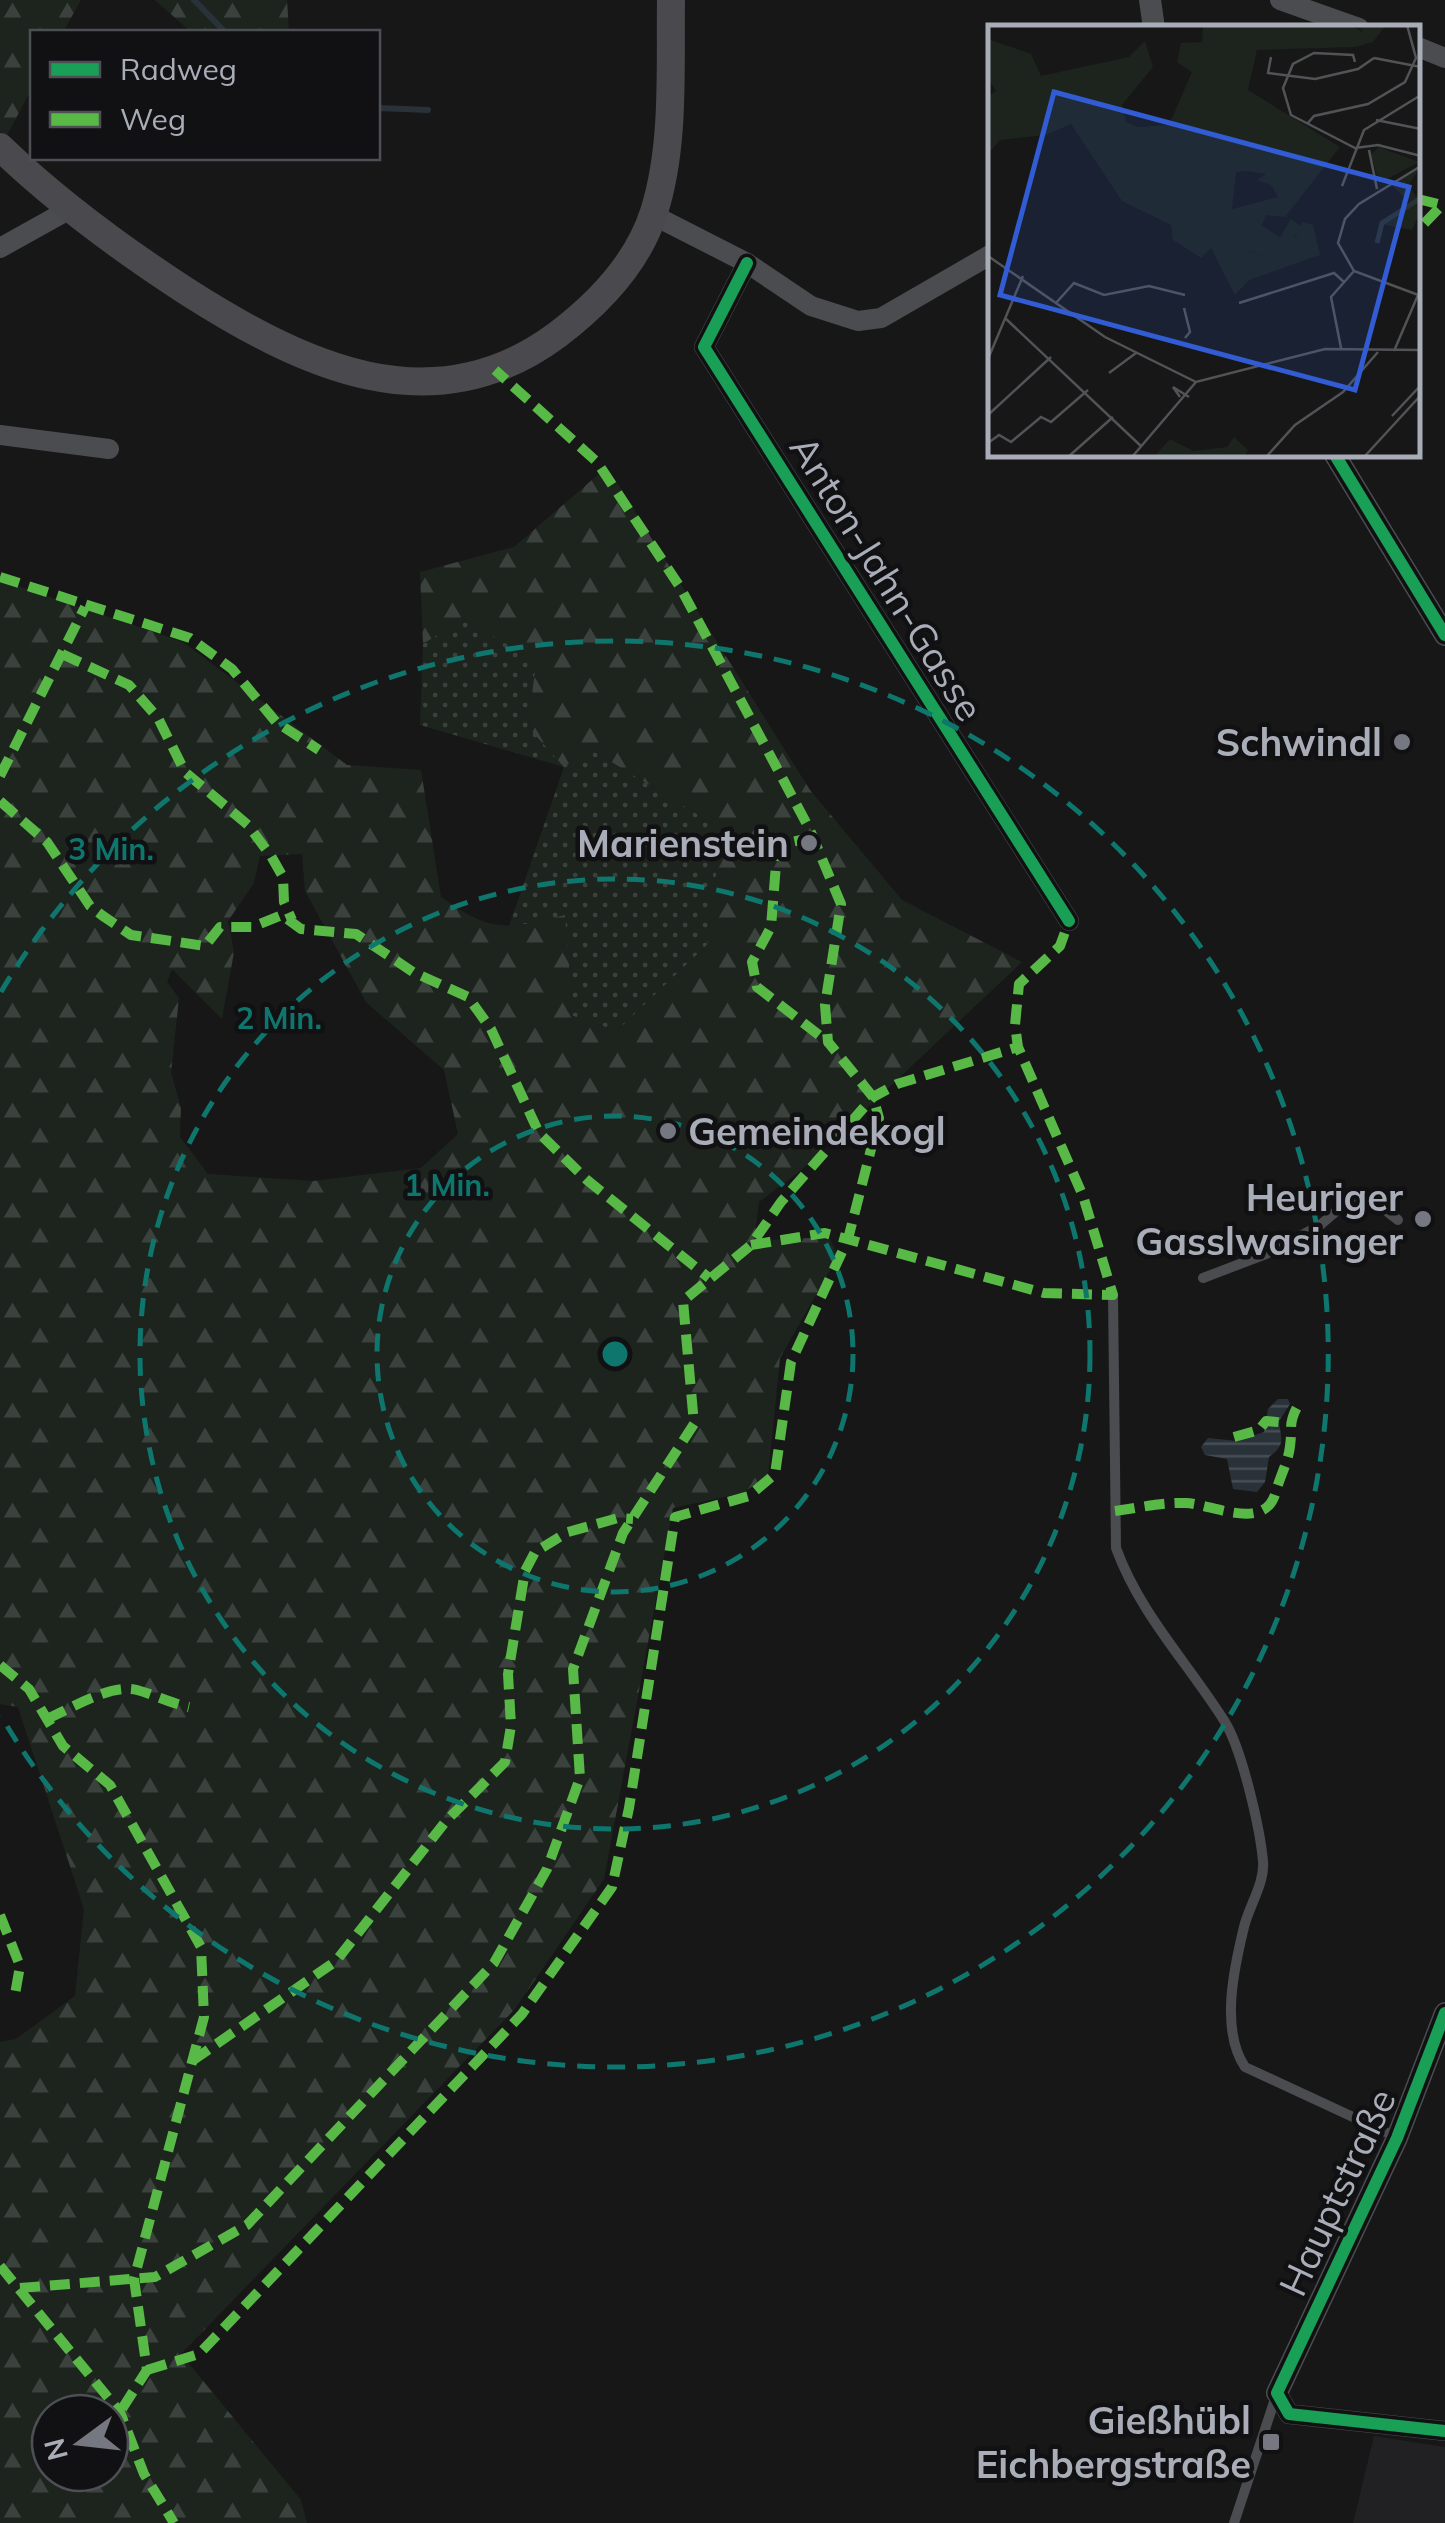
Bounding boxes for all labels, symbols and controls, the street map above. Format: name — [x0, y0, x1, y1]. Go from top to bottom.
inset map — [988, 25, 1420, 458]
legend — [30, 30, 380, 160]
text: Radweg — [120, 50, 237, 88]
text: Weg — [120, 100, 186, 138]
street label: Anton-Jahn-Gasse — [780, 426, 994, 730]
place label: Schwindl — [1216, 718, 1382, 766]
marker: Schwindl — [1391, 731, 1413, 753]
place label: Marienstein — [577, 819, 789, 867]
text: 3 Min. — [68, 830, 154, 868]
marker: Marienstein — [798, 832, 820, 854]
text: 2 Min. — [236, 999, 322, 1037]
place label: Gemeindekogl — [688, 1107, 946, 1155]
marker: Gemeindekogl — [657, 1120, 679, 1142]
text: 1 Min. — [404, 1166, 490, 1204]
place label: Heuriger Gasslwasinger — [1135, 1173, 1403, 1265]
marker: Heuriger Gasslwasinger — [1412, 1208, 1434, 1230]
centre of rings — [597, 1336, 633, 1372]
street label: Hauptstraße — [1268, 2081, 1406, 2303]
north arrow — [30, 2393, 130, 2493]
place label: Gießhübl Eichbergstraße — [976, 2396, 1251, 2488]
marker: Gießhübl Eichbergstraße — [1260, 2431, 1282, 2453]
text: N — [36, 2435, 75, 2464]

